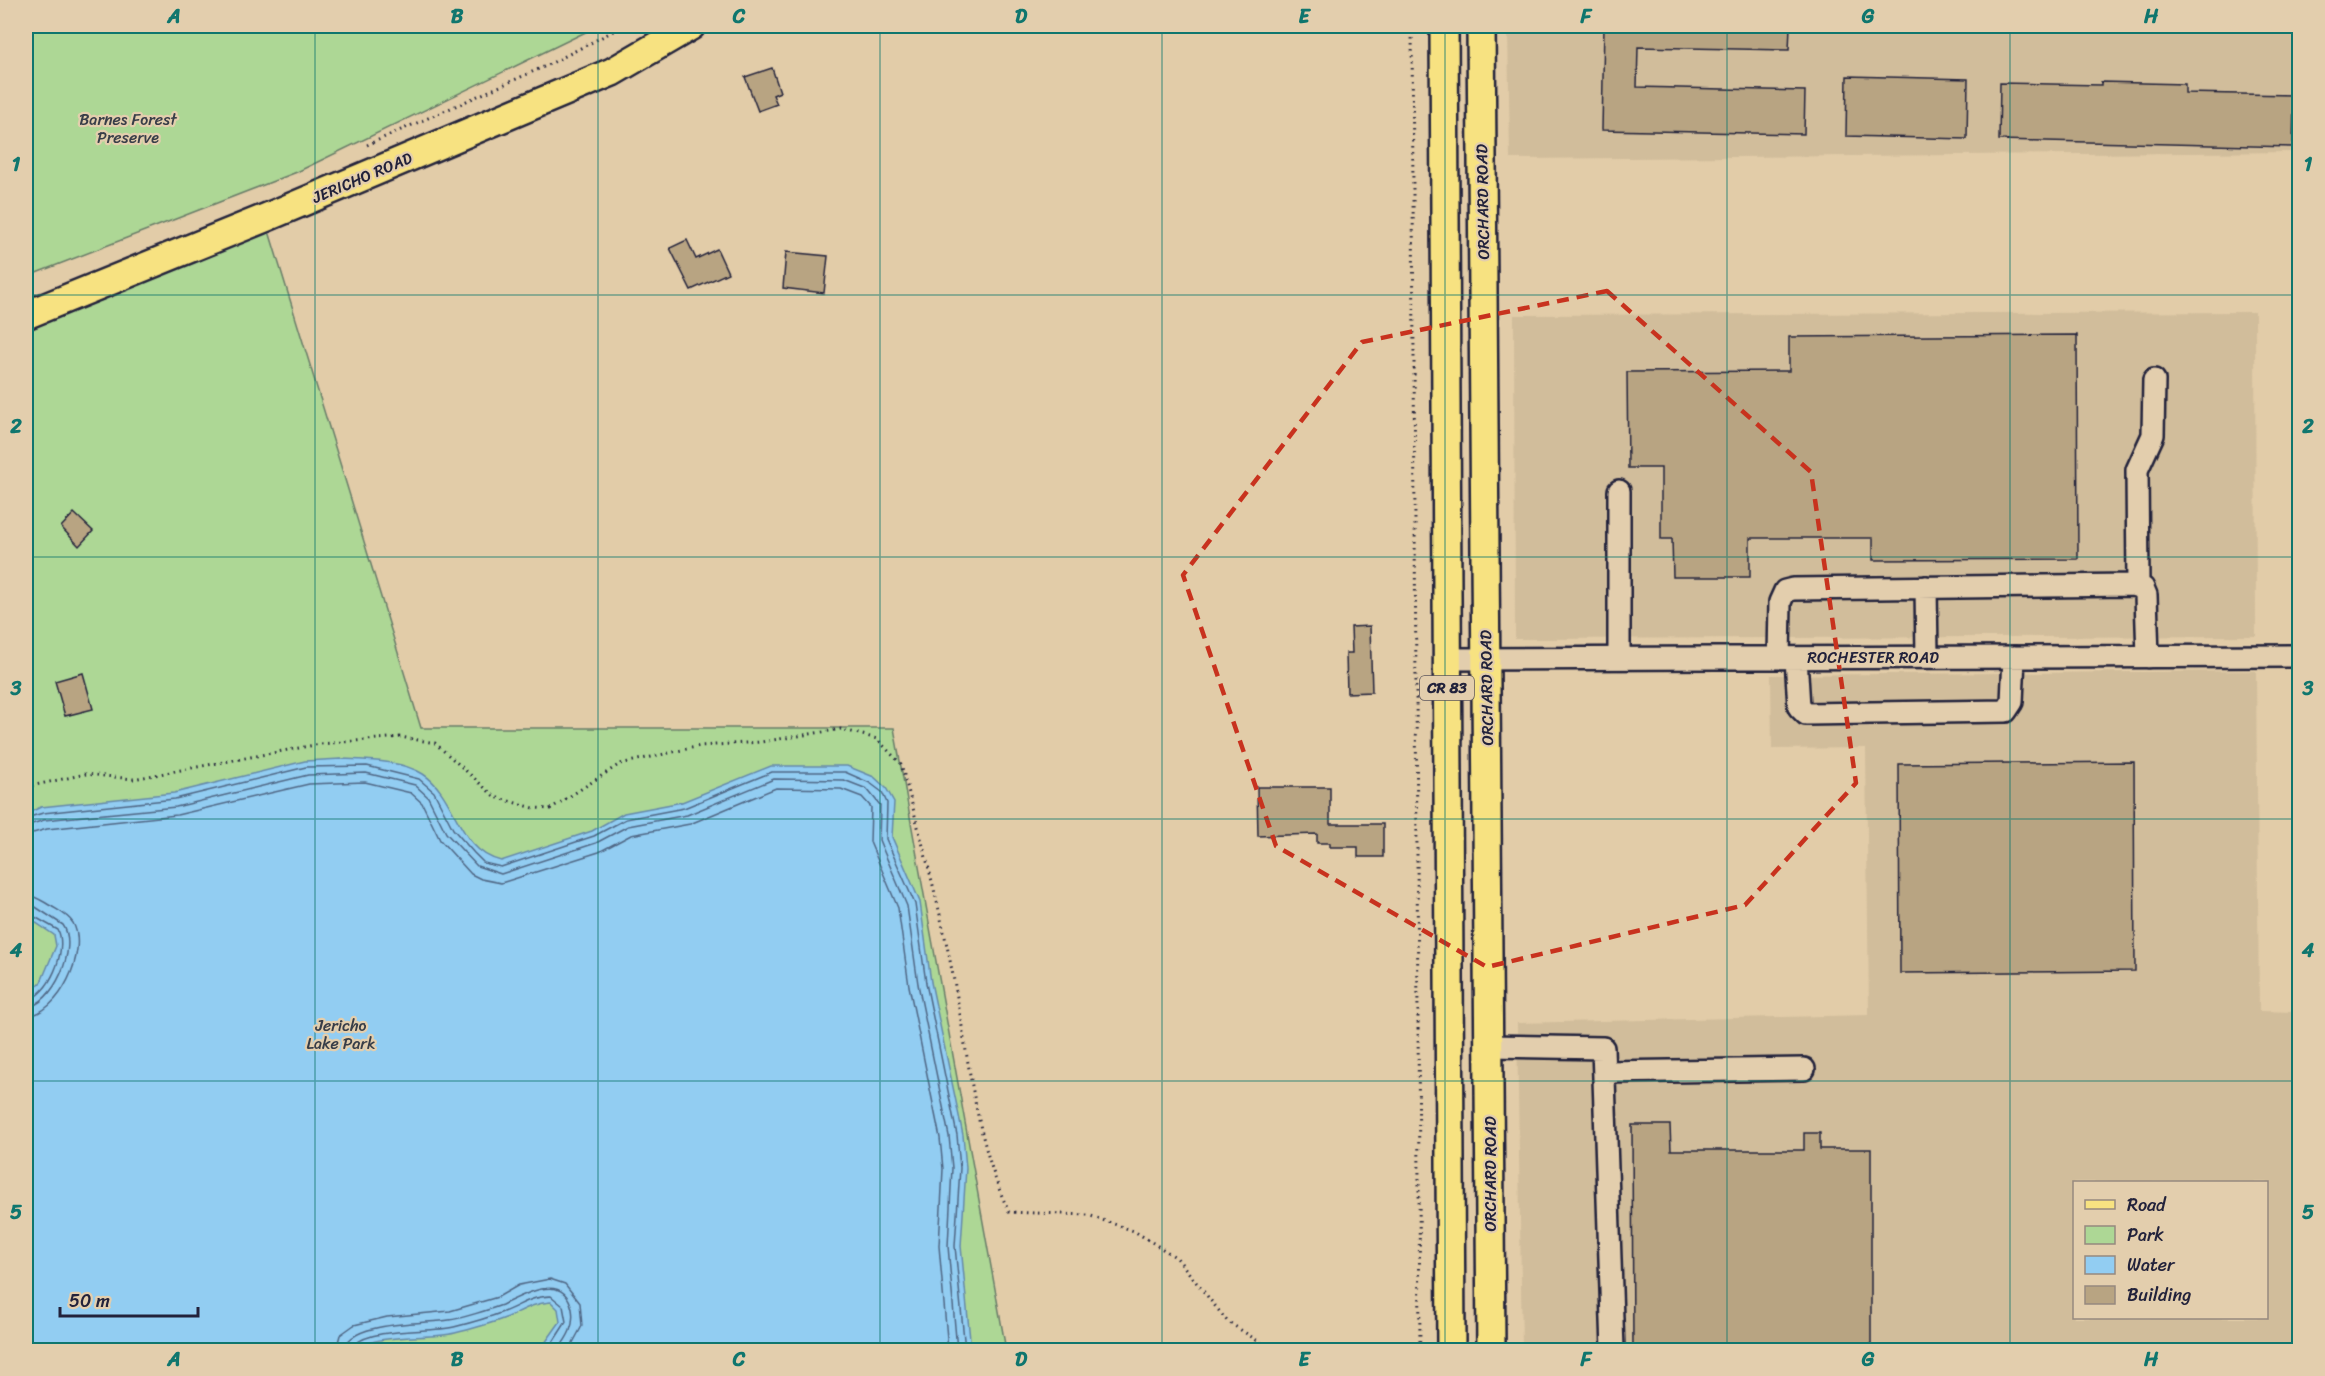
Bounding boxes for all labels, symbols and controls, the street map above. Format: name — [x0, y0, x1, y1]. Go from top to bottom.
text: A — [166, 0, 181, 34]
text: B — [451, 0, 464, 34]
text: C — [732, 0, 746, 34]
text: D — [1015, 0, 1028, 34]
text: E — [1298, 0, 1311, 34]
text: F — [1580, 0, 1593, 34]
text: G — [1861, 0, 1875, 34]
text: H — [2143, 0, 2159, 34]
park label: Barnes Forest Preserve — [79, 105, 177, 152]
street label: JERICHO ROAD — [307, 143, 417, 212]
street label: ORCHARD ROAD — [1467, 144, 1498, 260]
text: 1 — [12, 147, 21, 182]
text: 1 — [2304, 147, 2313, 182]
text: 2 — [9, 409, 22, 444]
text: 2 — [2301, 409, 2314, 444]
street label: ORCHARD ROAD — [1471, 630, 1502, 746]
street label: ROCHESTER ROAD — [1807, 643, 1939, 672]
text: 3 — [10, 671, 22, 706]
text: 3 — [2302, 671, 2314, 706]
road number: CR 83 — [1420, 676, 1474, 700]
text: 4 — [9, 933, 23, 968]
text: 4 — [2301, 933, 2315, 968]
park label: Jericho Lake Park — [307, 1011, 375, 1058]
street label: ORCHARD ROAD — [1476, 1116, 1505, 1232]
legend — [2073, 1181, 2268, 1319]
text: Road — [2127, 1189, 2167, 1221]
text: 5 — [10, 1195, 22, 1230]
text: 5 — [2302, 1195, 2314, 1230]
text: Park — [2127, 1219, 2164, 1251]
text: Water — [2127, 1249, 2176, 1281]
text: Building — [2127, 1279, 2191, 1311]
scale bar — [60, 1280, 198, 1318]
text: 50 m — [69, 1285, 110, 1317]
text: A — [166, 1342, 181, 1376]
text: B — [451, 1342, 464, 1376]
text: C — [732, 1342, 746, 1376]
text: D — [1015, 1342, 1028, 1376]
text: E — [1298, 1342, 1311, 1376]
text: F — [1580, 1342, 1593, 1376]
text: G — [1861, 1342, 1875, 1376]
text: H — [2143, 1342, 2159, 1376]

